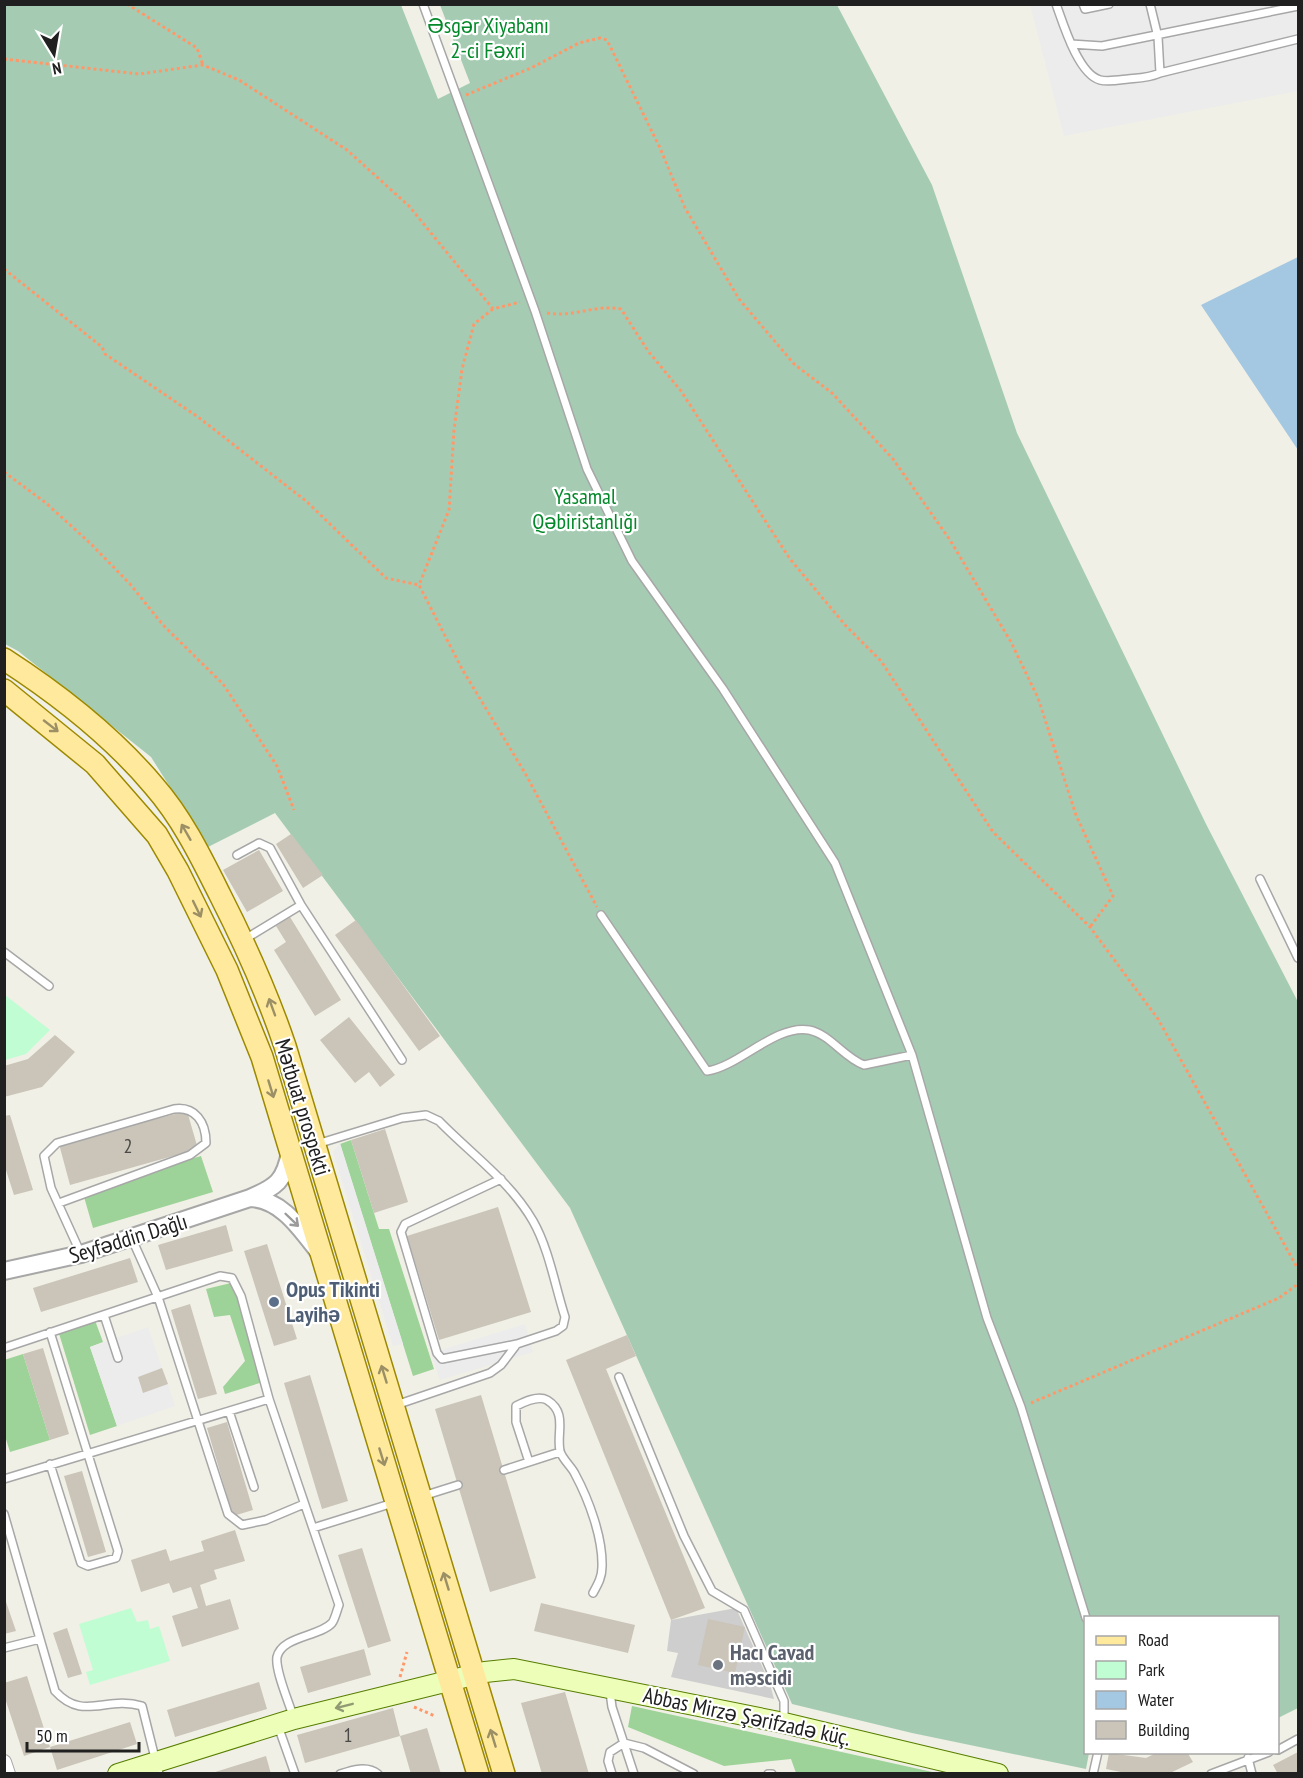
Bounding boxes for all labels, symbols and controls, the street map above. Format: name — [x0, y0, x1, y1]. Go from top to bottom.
park label: Əsgər Xiyabanı 2-ci Fəxri — [427, 11, 549, 64]
north arrow — [24, 24, 84, 84]
text: N — [51, 58, 63, 79]
park label: Yasamal Qəbiristanlığı — [532, 482, 638, 535]
one-way arrow — [43, 719, 59, 732]
one-way arrow — [180, 824, 192, 841]
one-way arrow — [191, 900, 203, 918]
one-way arrow — [265, 998, 276, 1016]
street label: Mətbuat prospekti — [269, 1035, 337, 1179]
one-way arrow — [266, 1079, 278, 1098]
house number: 2 — [124, 1133, 133, 1159]
street label: Seyfəddin Dağlı — [65, 1207, 191, 1269]
one-way arrow — [285, 1213, 300, 1227]
place label: Opus Tikinti Layihə — [286, 1275, 380, 1328]
marker: Opus Tikinti Layihə — [267, 1295, 281, 1309]
one-way arrow — [378, 1365, 389, 1384]
one-way arrow — [377, 1447, 388, 1466]
one-way arrow — [440, 1572, 451, 1591]
legend — [1084, 1616, 1279, 1754]
text: Road — [1138, 1628, 1169, 1651]
place label: Hacı Cavad məscidi — [730, 1638, 815, 1691]
marker: Hacı Cavad məscidi — [711, 1658, 725, 1672]
text: Park — [1138, 1658, 1165, 1681]
street label: Abbas Mirzə Şərifzadə küç. — [641, 1680, 853, 1752]
text: Water — [1138, 1688, 1174, 1711]
one-way arrow — [335, 1701, 354, 1713]
scale bar — [27, 1715, 140, 1753]
text: Building — [1138, 1718, 1190, 1741]
house number: 1 — [344, 1722, 353, 1748]
text: 50 m — [36, 1724, 68, 1747]
one-way arrow — [487, 1729, 498, 1748]

